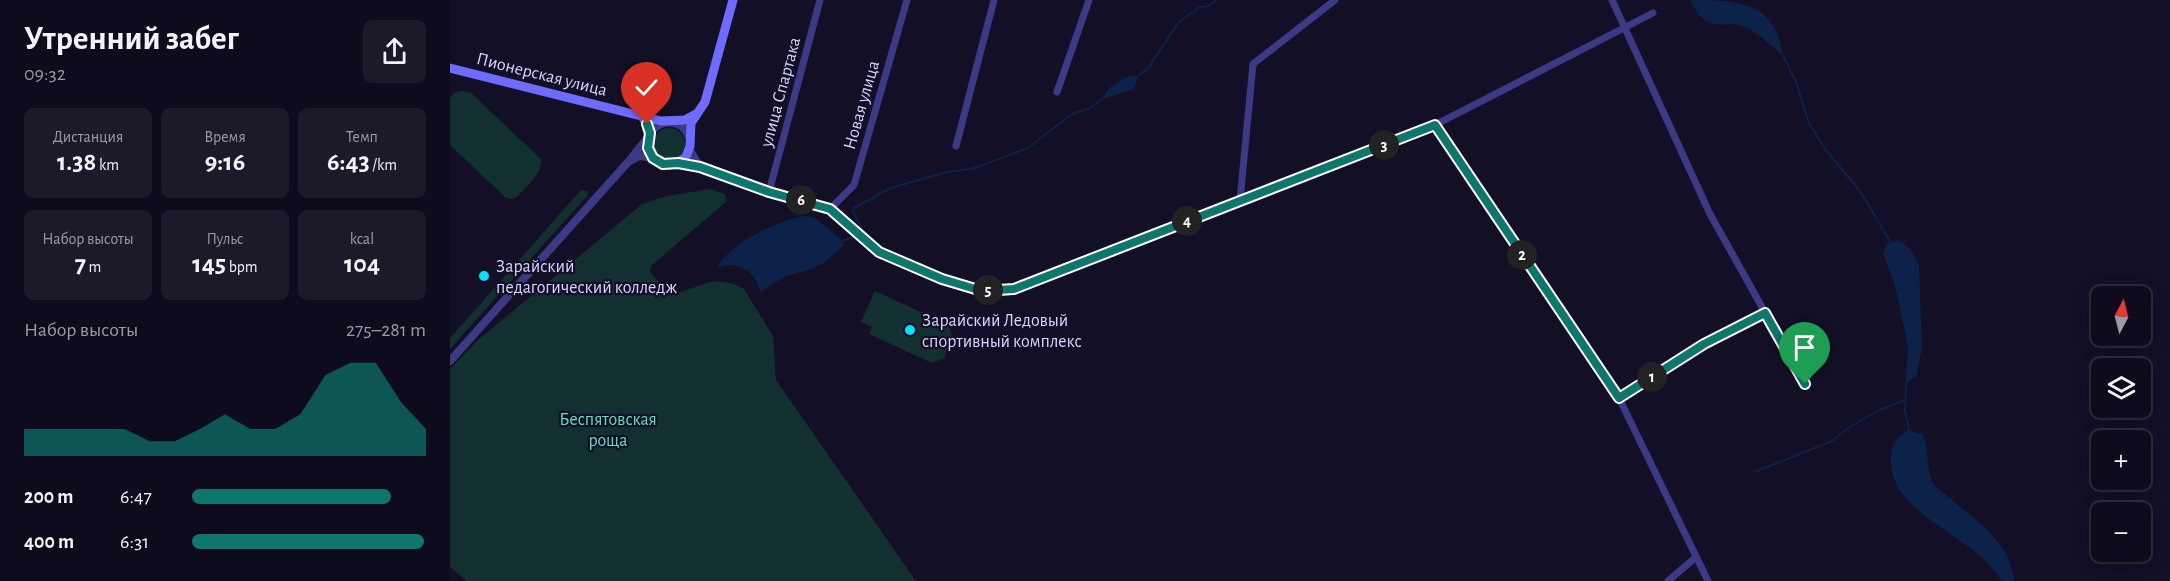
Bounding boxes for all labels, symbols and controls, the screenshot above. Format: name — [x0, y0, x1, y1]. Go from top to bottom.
button: share — [363, 20, 426, 83]
text: Утренний забег — [24, 23, 239, 56]
street label: улица Спартака — [757, 35, 804, 150]
street label: Пионерская улица — [475, 50, 609, 100]
street label: Новая улица — [841, 59, 883, 152]
pin — [621, 62, 672, 124]
text: 09:32 — [24, 64, 66, 84]
icon: check — [630, 71, 663, 104]
text: Дистанция — [53, 129, 123, 145]
text: Время — [204, 129, 246, 145]
text: Темп — [346, 129, 378, 145]
pin: 3 — [1369, 130, 1399, 160]
text: 3 — [1381, 137, 1387, 153]
text: 1.38 — [57, 149, 96, 175]
text: 9:16 — [205, 149, 245, 175]
text: 6:43 — [327, 149, 370, 175]
text: km — [96, 157, 119, 173]
text: /km — [370, 157, 397, 173]
pin: 6 — [786, 185, 816, 215]
text: 6 — [797, 192, 805, 208]
pin: 4 — [1172, 206, 1202, 236]
text: 4 — [1183, 213, 1191, 229]
text: Набор высоты — [42, 231, 134, 247]
text: Пульс — [206, 231, 244, 247]
text: kcal — [350, 231, 374, 247]
pin: 2 — [1507, 240, 1537, 270]
text: 2 — [1518, 247, 1526, 263]
text: 7 — [75, 251, 86, 277]
text: 145 — [192, 251, 226, 277]
text: 104 — [344, 251, 380, 277]
place label: Зарайский педагогический колледж — [496, 258, 677, 297]
text: m — [86, 259, 101, 275]
text: bpm — [226, 259, 258, 275]
marker: Зарайский педагогический колледж — [477, 269, 491, 283]
pin: 5 — [973, 275, 1003, 305]
text: 5 — [985, 282, 991, 298]
north arrow — [2091, 286, 2151, 346]
map controls — [2091, 286, 2151, 562]
place label: Зарайский Ледовый спортивный комплекс — [922, 312, 1082, 351]
text: Набор высоты — [24, 320, 138, 340]
text: 275–281 m — [346, 320, 426, 340]
pin — [1779, 322, 1830, 384]
marker: Зарайский Ледовый спортивный комплекс — [903, 323, 917, 337]
icon: arrive — [1788, 331, 1821, 364]
button: layers — [2091, 358, 2151, 418]
pin: 1 — [1637, 362, 1667, 392]
text: 1 — [1649, 369, 1655, 385]
park label: Беспятовская роща — [559, 411, 657, 450]
button: + — [2091, 430, 2151, 490]
text: 200 m — [24, 487, 73, 507]
text: 6:47 — [120, 487, 152, 507]
button: − — [2091, 502, 2151, 562]
text: 400 m — [24, 532, 74, 552]
text: 6:31 — [120, 532, 149, 552]

